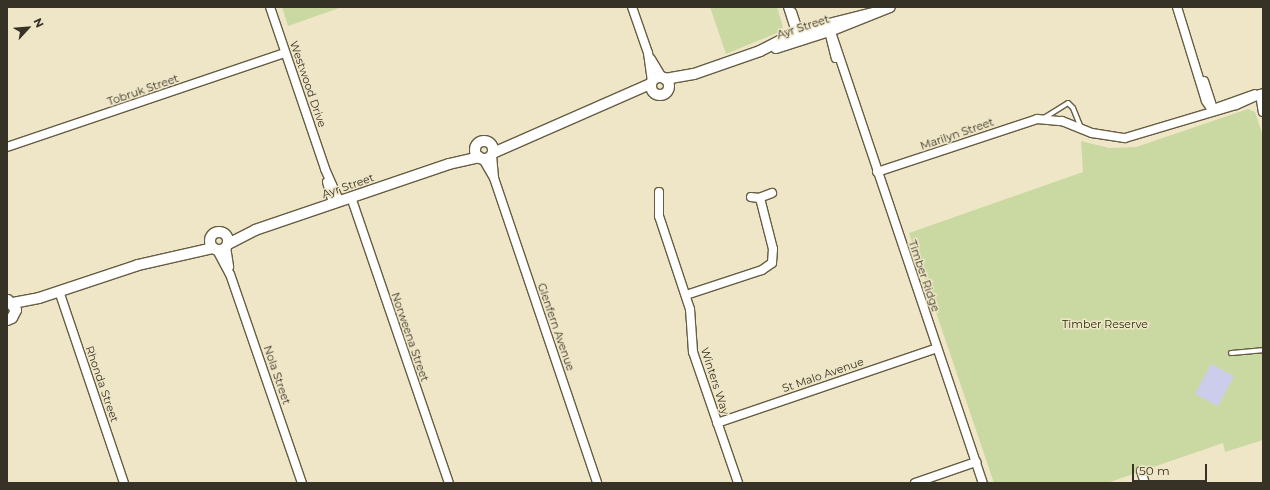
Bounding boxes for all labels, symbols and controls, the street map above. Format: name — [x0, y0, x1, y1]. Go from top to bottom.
north arrow — [8, 8, 48, 48]
street label: Ayr Street — [775, 12, 831, 42]
text: N — [31, 16, 47, 30]
street label: Westwood Drive — [287, 39, 329, 129]
street label: Tobruk Street — [106, 72, 180, 108]
street label: Marilyn Street — [919, 115, 995, 153]
street label: Ayr Street — [320, 171, 376, 201]
street label: Timber Ridge — [906, 238, 942, 314]
street label: Glenfern Avenue — [535, 281, 577, 373]
street label: Norweena Street — [389, 291, 431, 383]
park label: Timber Reserve — [1062, 317, 1148, 331]
street label: Rhonda Street — [83, 344, 121, 424]
street label: Nola Street — [261, 344, 293, 406]
street label: Winters Way — [698, 346, 732, 416]
street label: St Malo Avenue — [780, 355, 866, 395]
scale bar — [1134, 456, 1209, 482]
text: 50 m — [1139, 463, 1170, 478]

